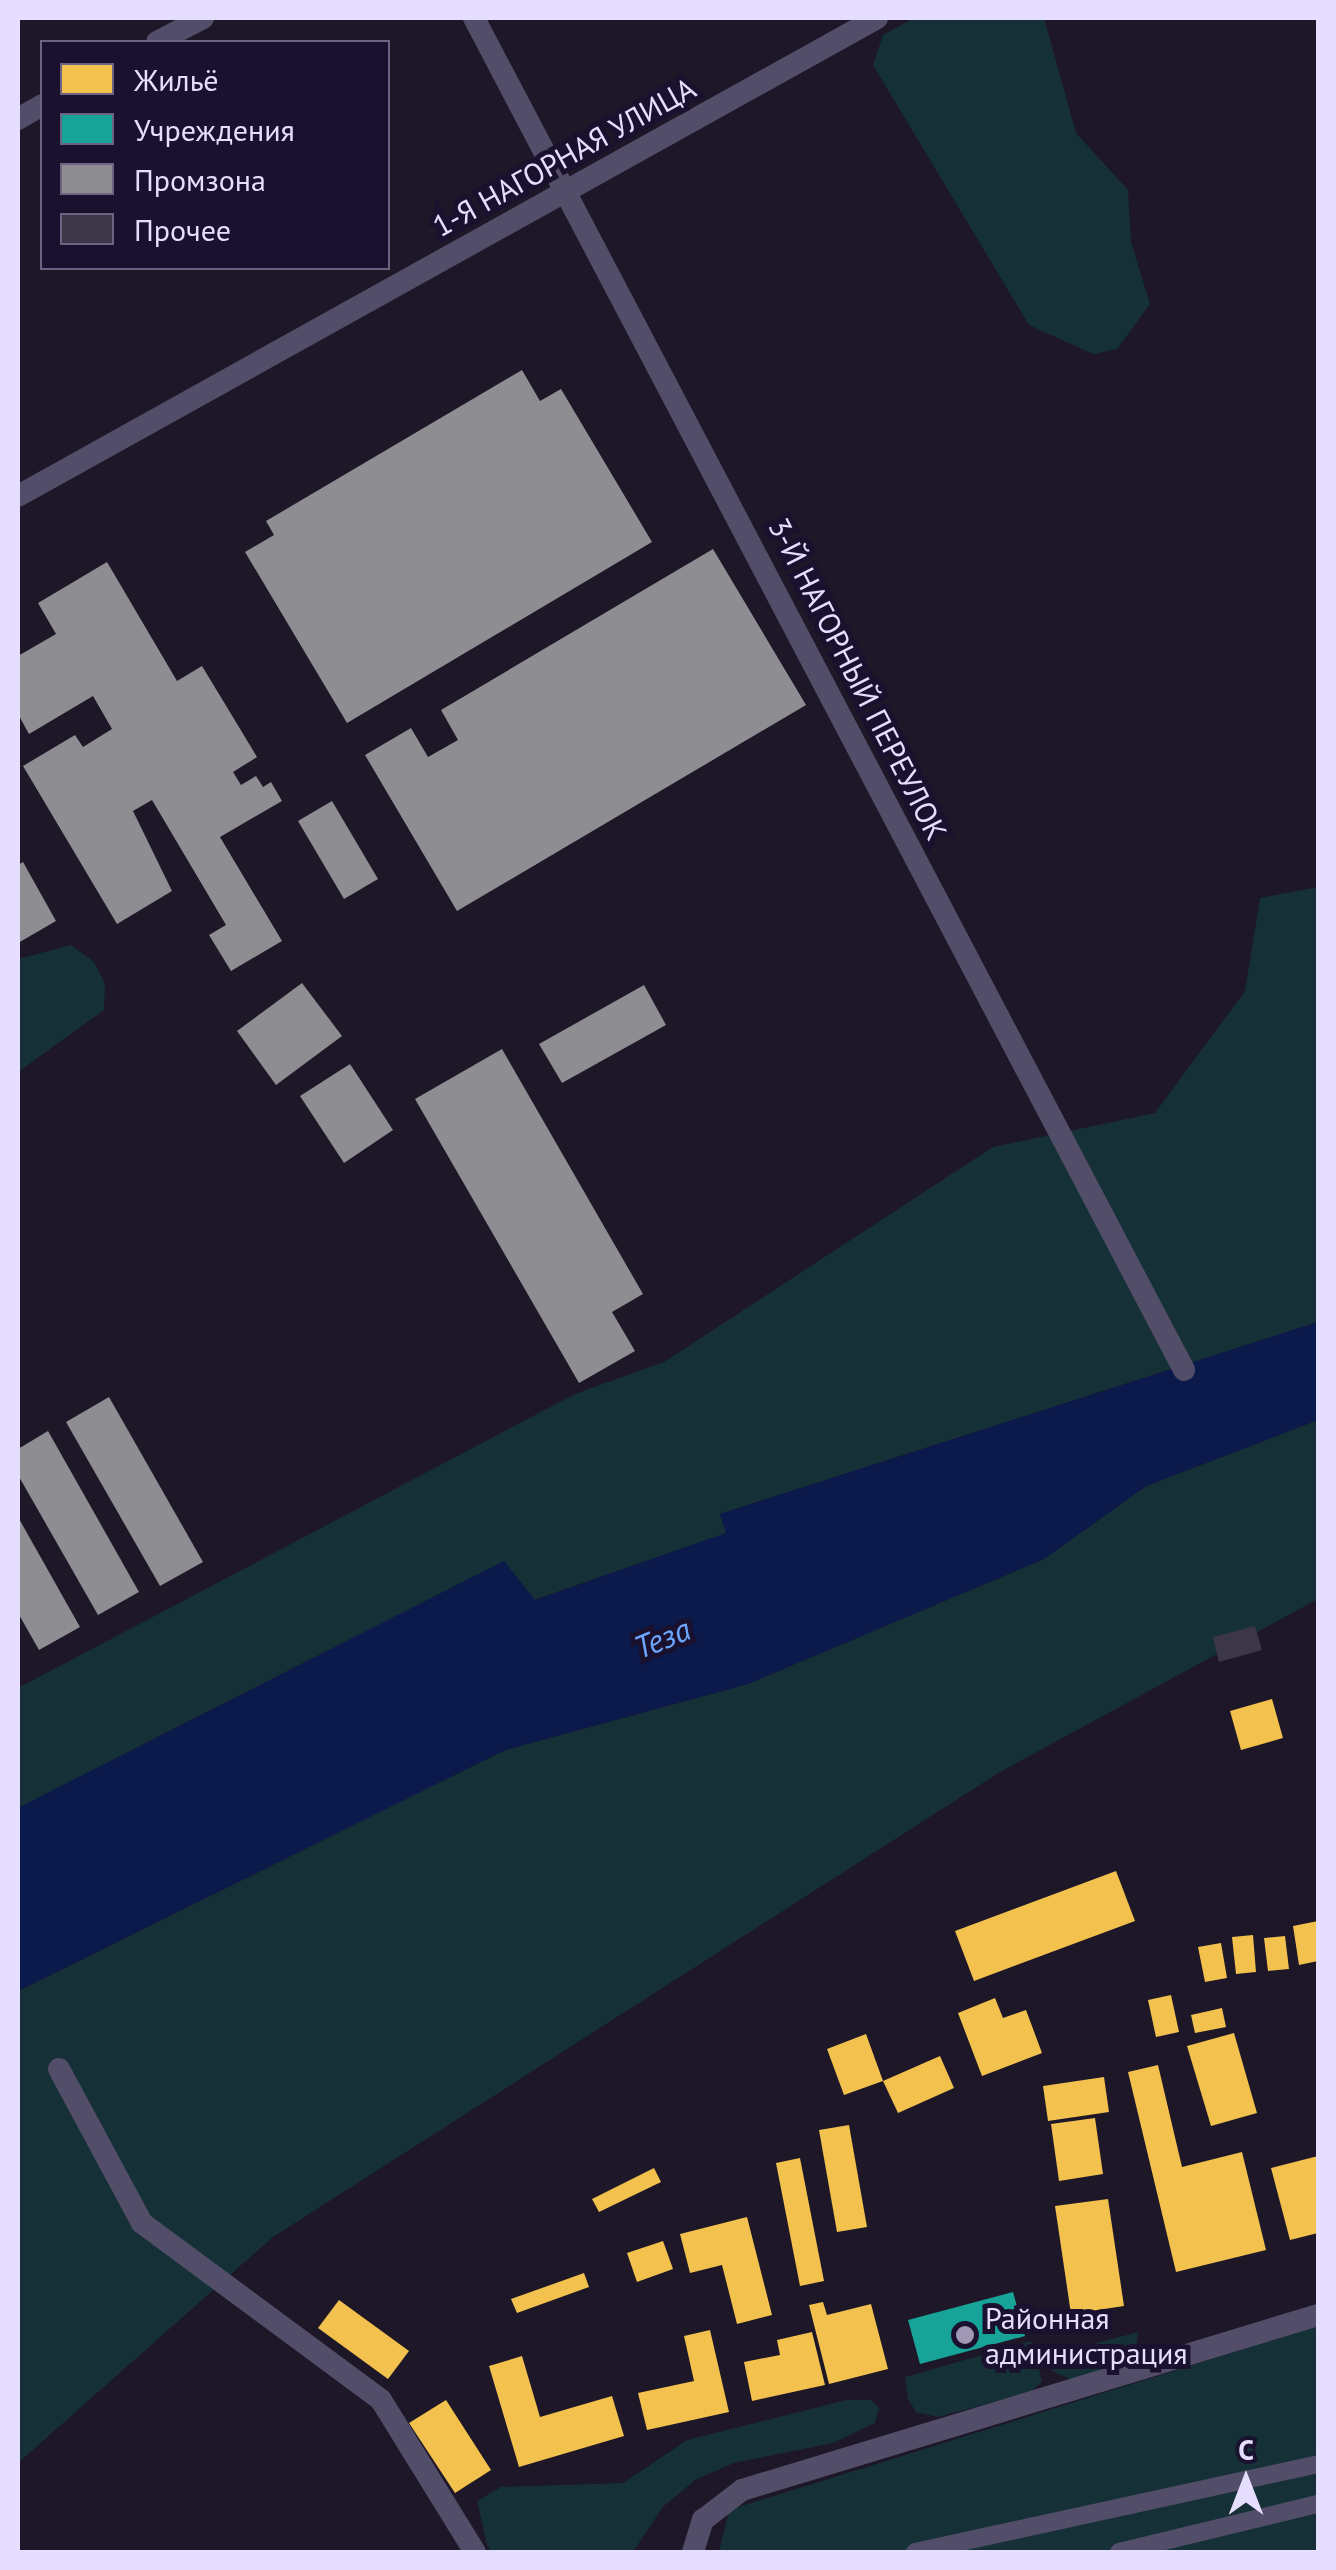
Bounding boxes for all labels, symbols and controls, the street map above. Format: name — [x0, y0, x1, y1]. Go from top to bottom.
legend — [40, 40, 390, 270]
text: Жильё — [134, 60, 218, 99]
street label: 1-Я НАГОРНАЯ УЛИЦА — [426, 70, 702, 244]
text: Учреждения — [134, 110, 295, 149]
text: Промзона — [134, 160, 266, 199]
text: Прочее — [134, 210, 231, 249]
street label: 3-Й НАГОРНЫЙ ПЕРЕУЛОК — [761, 512, 955, 846]
water label: Теза — [628, 1609, 696, 1667]
place label: Районная администрация — [985, 2300, 1188, 2370]
marker: Районная администрация — [954, 2324, 976, 2346]
north arrow — [1196, 2430, 1296, 2530]
text: С — [1238, 2431, 1254, 2468]

